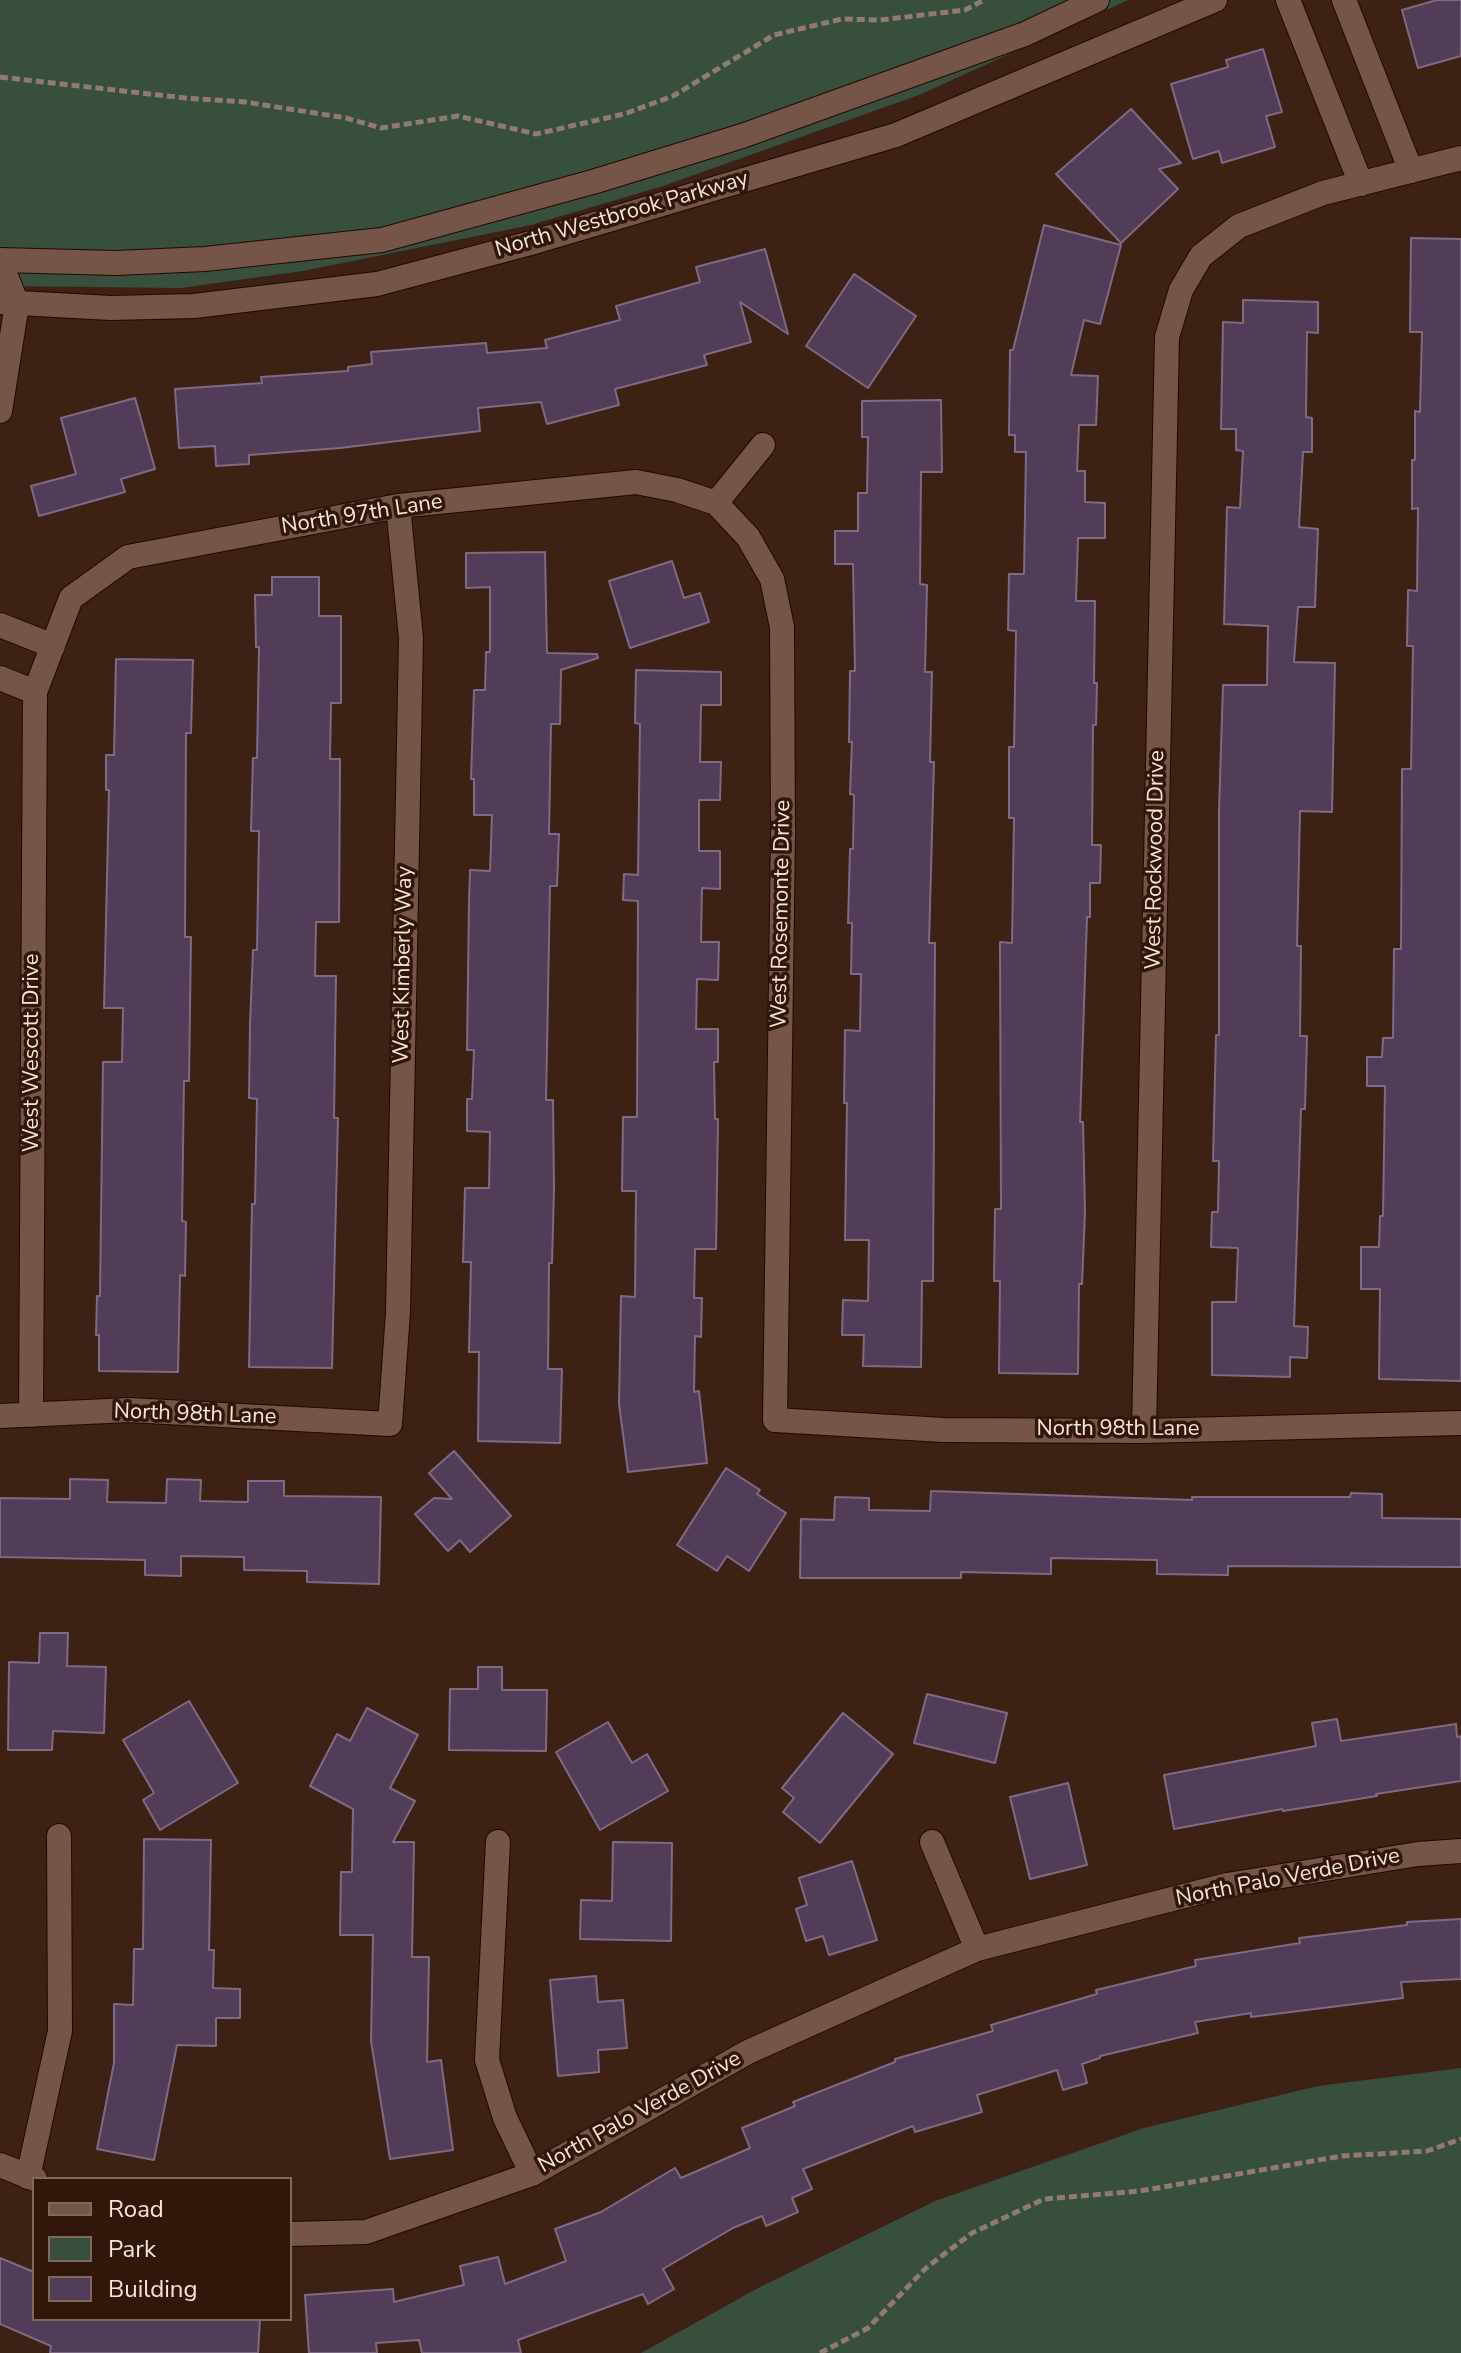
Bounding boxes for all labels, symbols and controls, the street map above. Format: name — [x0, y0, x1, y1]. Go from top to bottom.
street label: North Westbrook Parkway — [492, 166, 752, 264]
street label: North 97th Lane — [280, 489, 444, 541]
street label: West Rockwood Drive — [1141, 750, 1171, 970]
street label: West Rosemonte Drive — [767, 800, 797, 1028]
street label: West Kimberly Way — [389, 866, 419, 1064]
street label: West Wescott Drive — [20, 954, 46, 1152]
street label: North 98th Lane — [113, 1399, 277, 1431]
street label: North 98th Lane — [1037, 1417, 1199, 1443]
street label: North Palo Verde Drive — [1174, 1843, 1402, 1913]
street label: North Palo Verde Drive — [534, 2046, 746, 2180]
legend — [32, 2177, 292, 2321]
text: Road — [108, 2193, 164, 2225]
text: Park — [108, 2233, 156, 2265]
text: Building — [108, 2273, 198, 2305]

